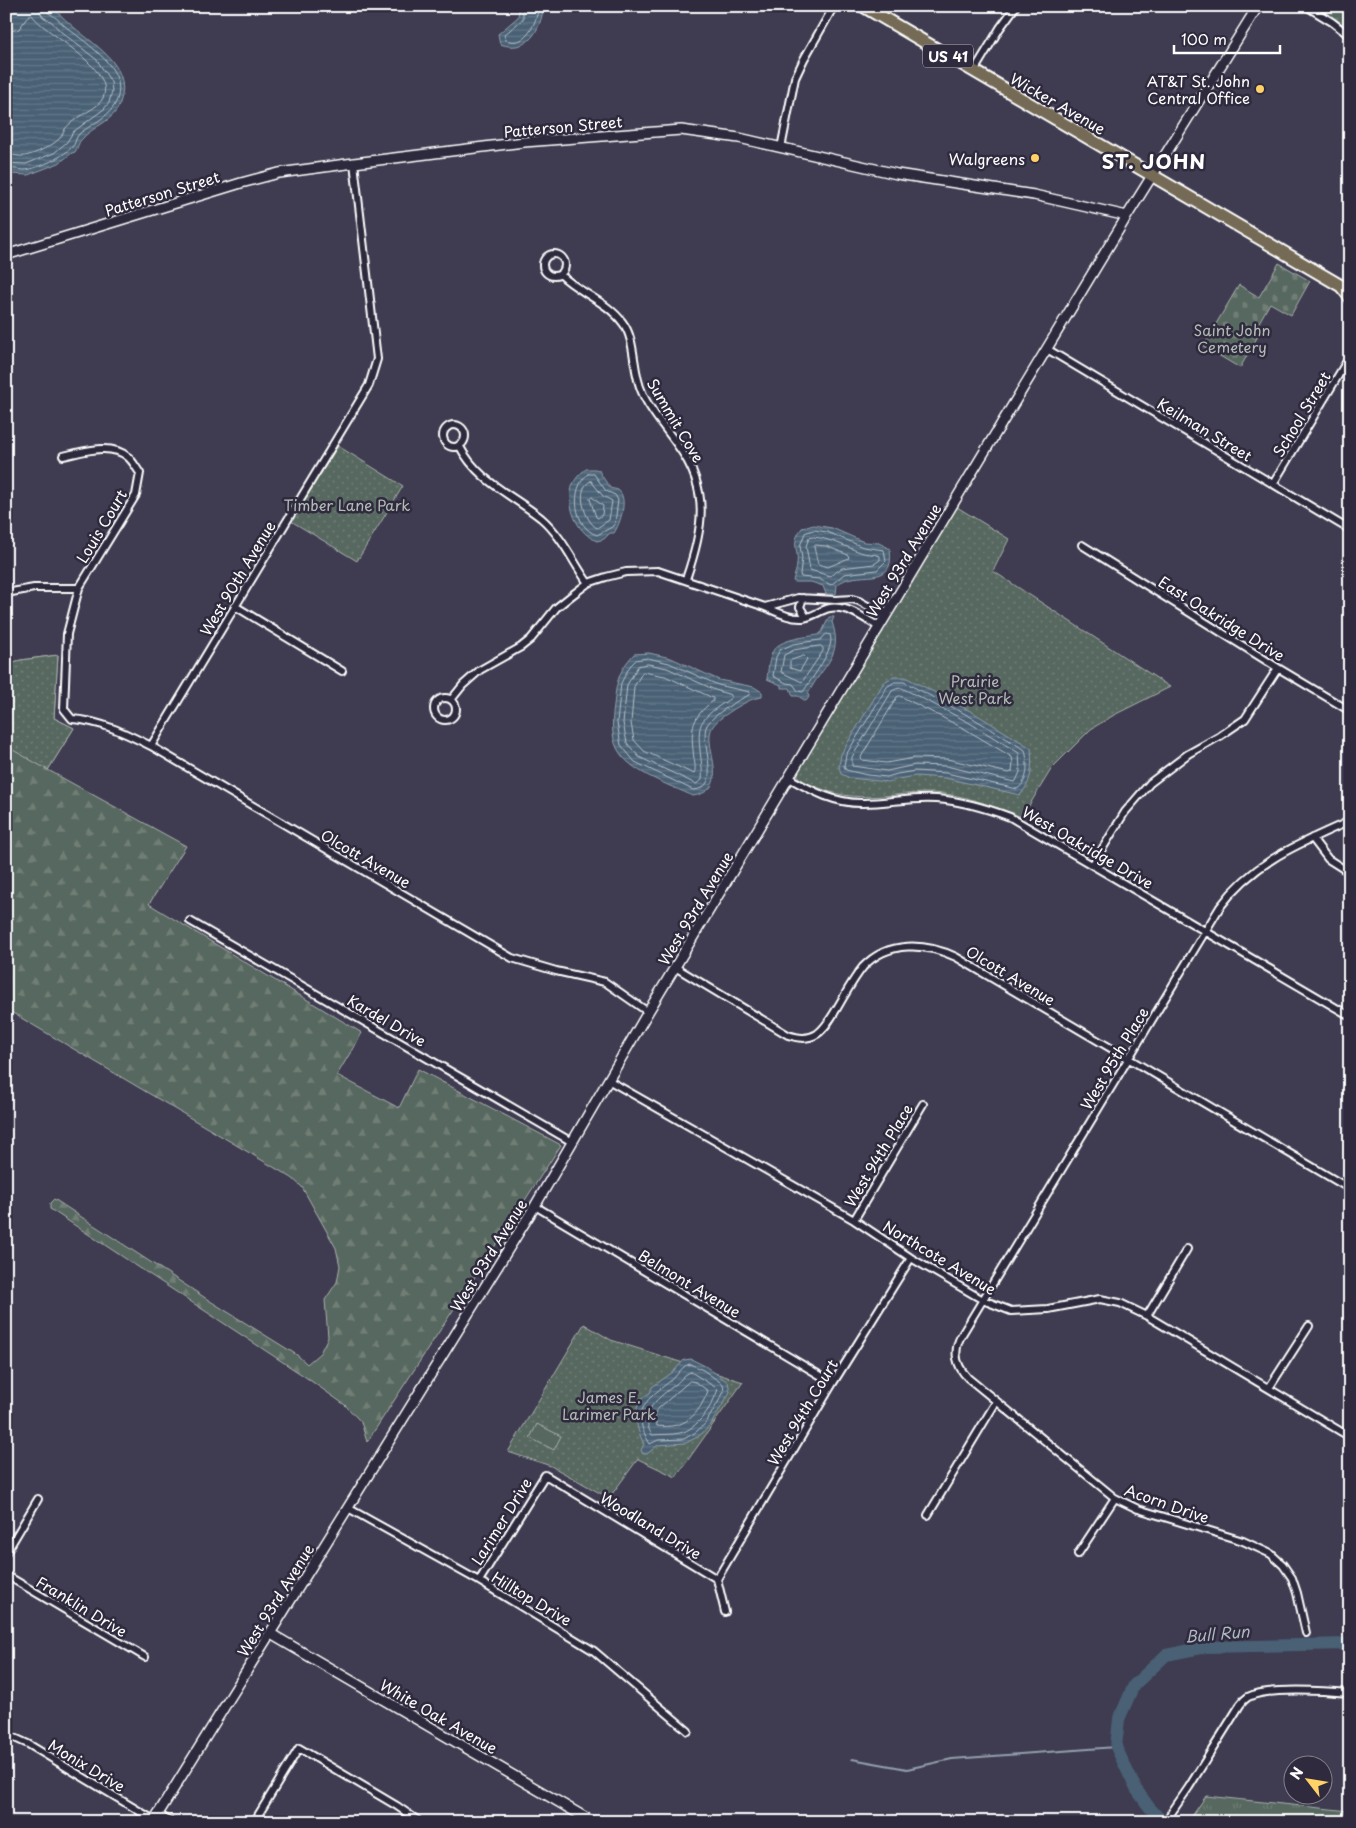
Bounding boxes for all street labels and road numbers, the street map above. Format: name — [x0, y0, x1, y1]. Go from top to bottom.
road number: US 41 — [923, 44, 973, 68]
street label: Wicker Avenue — [1006, 66, 1110, 140]
street label: Patterson Street — [503, 109, 623, 143]
street label: Patterson Street — [102, 165, 222, 221]
street label: School Street — [1266, 367, 1336, 461]
street label: Summit Cove — [642, 373, 710, 467]
street label: Keilman Street — [1153, 392, 1257, 467]
street label: Louis Court — [70, 485, 132, 567]
street label: West 93rd Avenue — [860, 499, 946, 621]
street label: West 90th Avenue — [193, 516, 281, 640]
street label: East Oakridge Drive — [1154, 570, 1290, 666]
street label: West Oakridge Drive — [1018, 800, 1158, 894]
street label: Olcott Avenue — [317, 823, 415, 893]
street label: West 93rd Avenue — [652, 847, 738, 969]
street label: Olcott Avenue — [962, 939, 1060, 1011]
street label: Kardel Drive — [343, 988, 431, 1052]
street label: West 95th Place — [1074, 1002, 1154, 1114]
street label: West 94th Place — [838, 1099, 918, 1211]
street label: West 93rd Avenue — [444, 1194, 532, 1316]
street label: Northcote Avenue — [879, 1214, 1001, 1300]
street label: Belmont Avenue — [634, 1243, 746, 1323]
street label: West 94th Court — [761, 1355, 843, 1469]
street label: Larimer Drive — [465, 1473, 537, 1569]
street label: Acorn Drive — [1122, 1478, 1213, 1528]
street label: Woodland Drive — [596, 1486, 706, 1564]
street label: West 93rd Avenue — [231, 1539, 319, 1661]
street label: Hilltop Drive — [488, 1565, 576, 1631]
street label: Franklin Drive — [32, 1570, 132, 1642]
street label: White Oak Avenue — [376, 1673, 502, 1759]
street label: Monix Drive — [44, 1733, 130, 1797]

